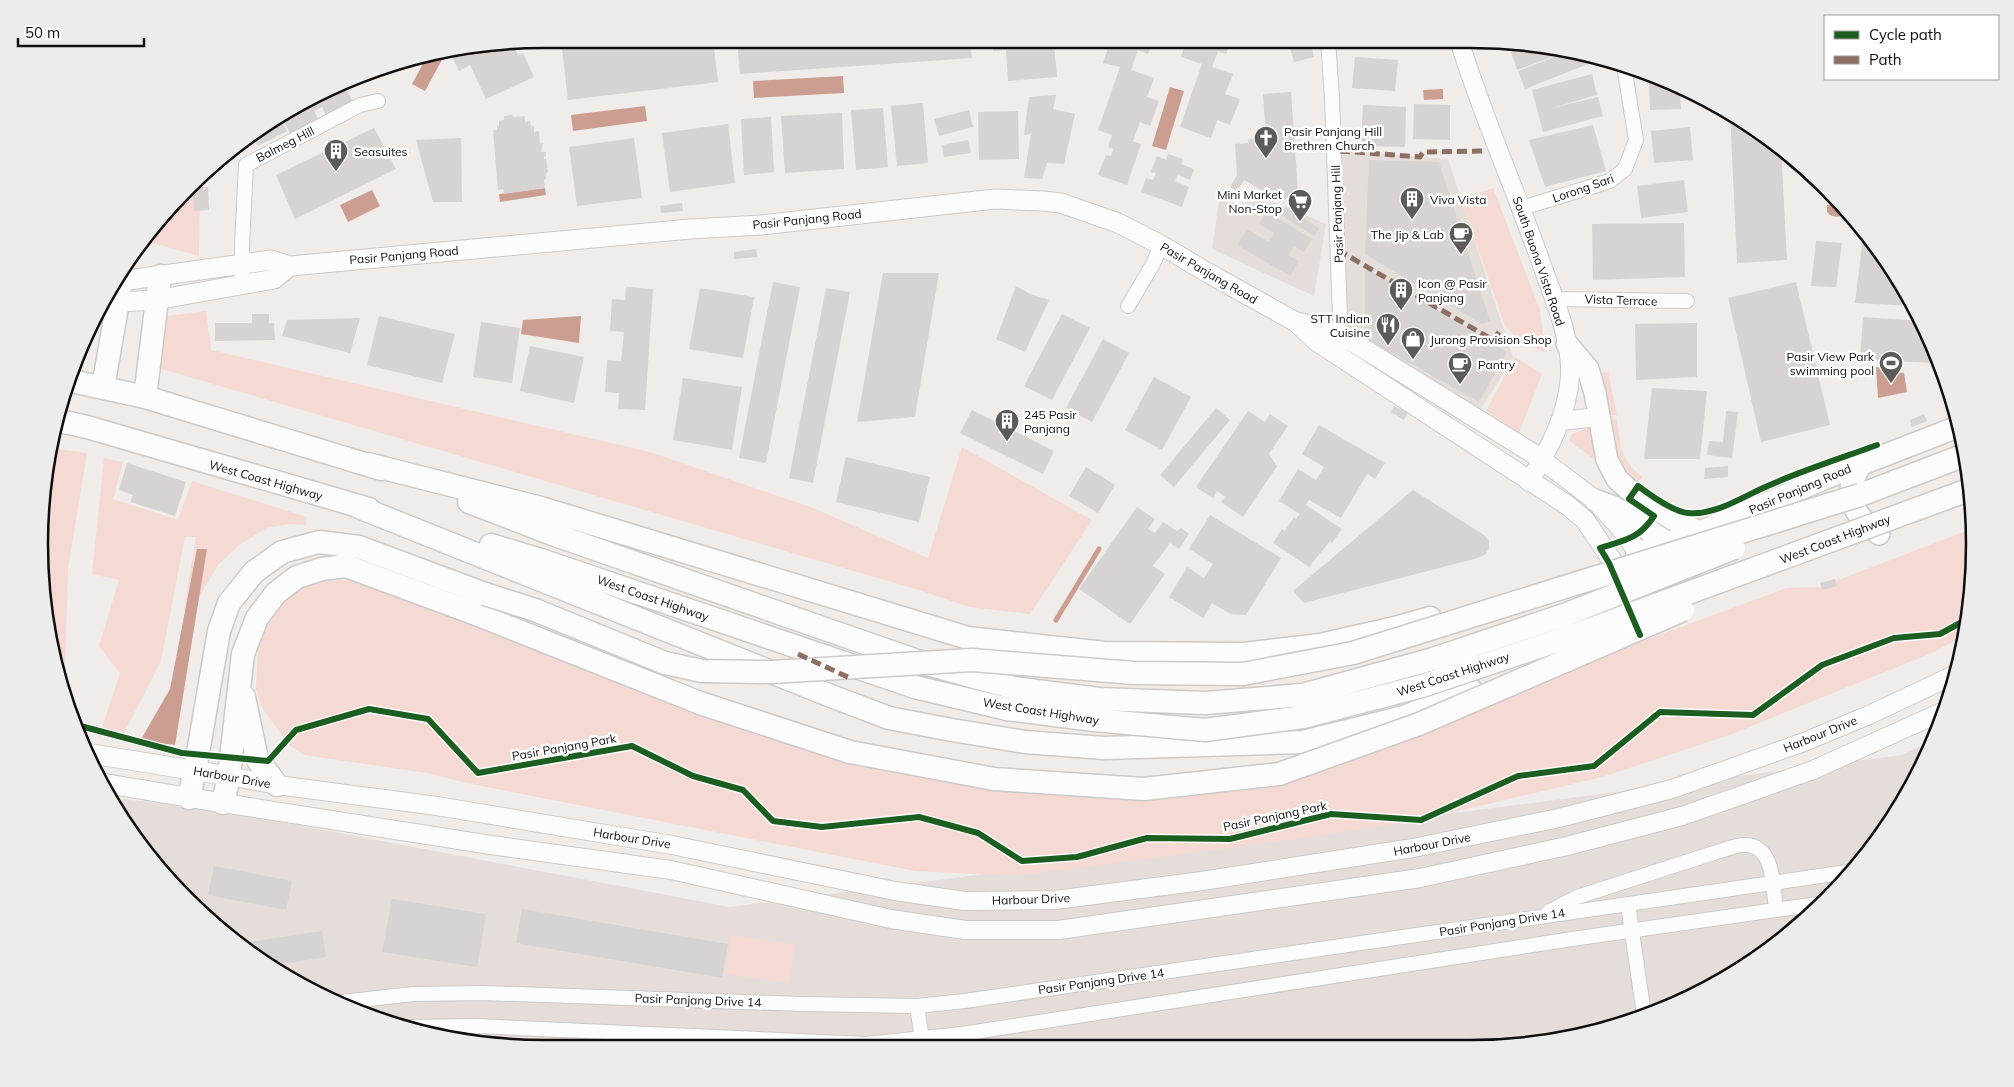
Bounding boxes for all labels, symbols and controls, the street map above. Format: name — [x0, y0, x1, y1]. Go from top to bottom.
scale bar — [18, 15, 144, 47]
legend — [1824, 15, 1999, 80]
text: 50 m — [25, 23, 60, 42]
text: Cycle path — [1869, 25, 1942, 44]
text: Path — [1869, 50, 1901, 69]
street label: Balmeg Hill — [253, 123, 317, 165]
place label: Pasir Panjang Hill Brethren Church — [1284, 124, 1382, 153]
church icon: Pasir Panjang Hill Brethren Church — [1253, 125, 1279, 159]
building icon: Seasuites — [323, 138, 349, 172]
place label: Seasuites — [354, 144, 408, 159]
street label: Pasir Panjang Hill — [1328, 165, 1346, 263]
street label: Lorong Sari — [1550, 170, 1616, 205]
building icon: Viva Vista — [1399, 186, 1425, 220]
place label: Mini Market Non-Stop — [1217, 187, 1282, 216]
supermarket icon: Mini Market Non-Stop — [1287, 188, 1313, 222]
place label: Viva Vista — [1430, 192, 1486, 207]
street label: South Buona Vista Road — [1510, 194, 1568, 328]
street label: Pasir Panjang Road — [752, 206, 862, 232]
cafe icon: The Jip & Lab — [1448, 221, 1474, 255]
place label: The Jip & Lab — [1371, 227, 1444, 242]
street label: Pasir Panjang Road — [1158, 239, 1260, 307]
street label: Pasir Panjang Road — [349, 243, 459, 267]
place label: Icon @ Pasir Panjang — [1418, 276, 1487, 305]
building icon: Icon @ Pasir Panjang — [1388, 277, 1414, 311]
street label: Vista Terrace — [1584, 291, 1658, 309]
place label: STT Indian Cuisine — [1311, 311, 1370, 340]
restaurant icon: STT Indian Cuisine — [1375, 312, 1401, 346]
shop icon: Jurong Provision Shop — [1400, 326, 1426, 360]
place label: Jurong Provision Shop — [1430, 332, 1552, 347]
place label: Pasir View Park swimming pool — [1786, 349, 1875, 378]
sports icon: Pasir View Park swimming pool — [1878, 350, 1904, 384]
cafe icon: Pantry — [1447, 351, 1473, 385]
place label: Pantry — [1478, 357, 1516, 372]
place label: 245 Pasir Panjang — [1024, 407, 1077, 436]
building icon: 245 Pasir Panjang — [994, 408, 1020, 442]
street label: West Coast Highway — [207, 457, 325, 504]
street label: Pasir Panjang Road — [1747, 461, 1853, 517]
street label: West Coast Highway — [1777, 511, 1893, 567]
street label: West Coast Highway — [595, 572, 712, 624]
street label: West Coast Highway — [1395, 649, 1512, 699]
street label: West Coast Highway — [982, 694, 1101, 728]
street label: Harbour Drive — [1781, 712, 1859, 756]
street label: Pasir Panjang Park — [511, 730, 618, 764]
street label: Harbour Drive — [192, 763, 272, 791]
street label: Pasir Panjang Park — [1222, 798, 1329, 834]
street label: Harbour Drive — [592, 824, 672, 852]
street label: Harbour Drive — [1392, 829, 1472, 859]
street label: Harbour Drive — [992, 890, 1070, 908]
street label: Pasir Panjang Drive 14 — [1438, 905, 1566, 939]
street label: Pasir Panjang Drive 14 — [1037, 965, 1165, 997]
street label: Pasir Panjang Drive 14 — [634, 990, 762, 1010]

